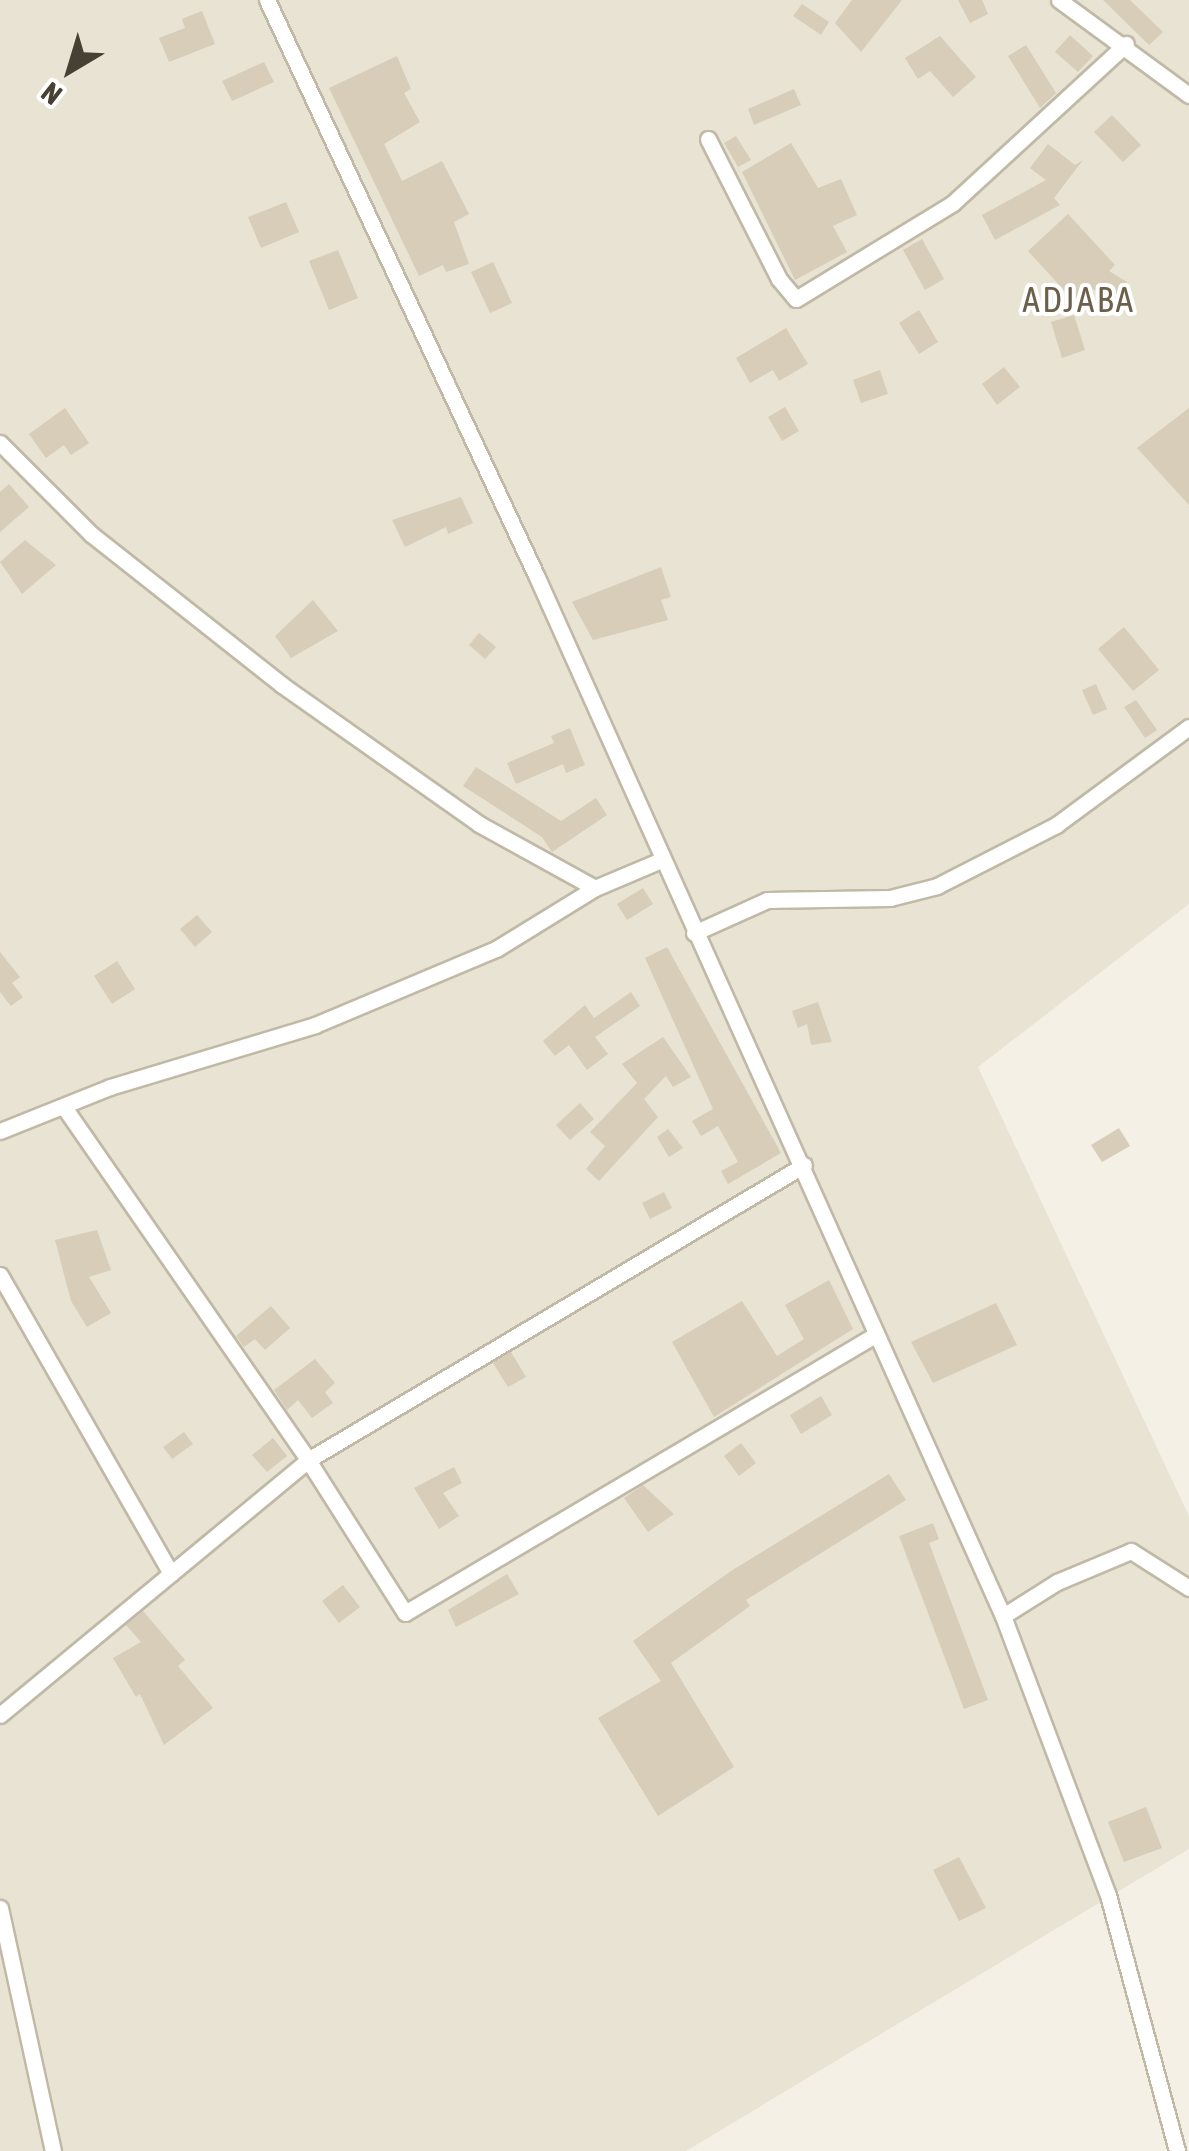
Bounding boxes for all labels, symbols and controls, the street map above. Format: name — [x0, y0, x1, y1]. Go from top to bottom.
north arrow — [20, 20, 120, 120]
text: N — [35, 76, 68, 111]
district label: ADJABA — [1023, 278, 1135, 320]

